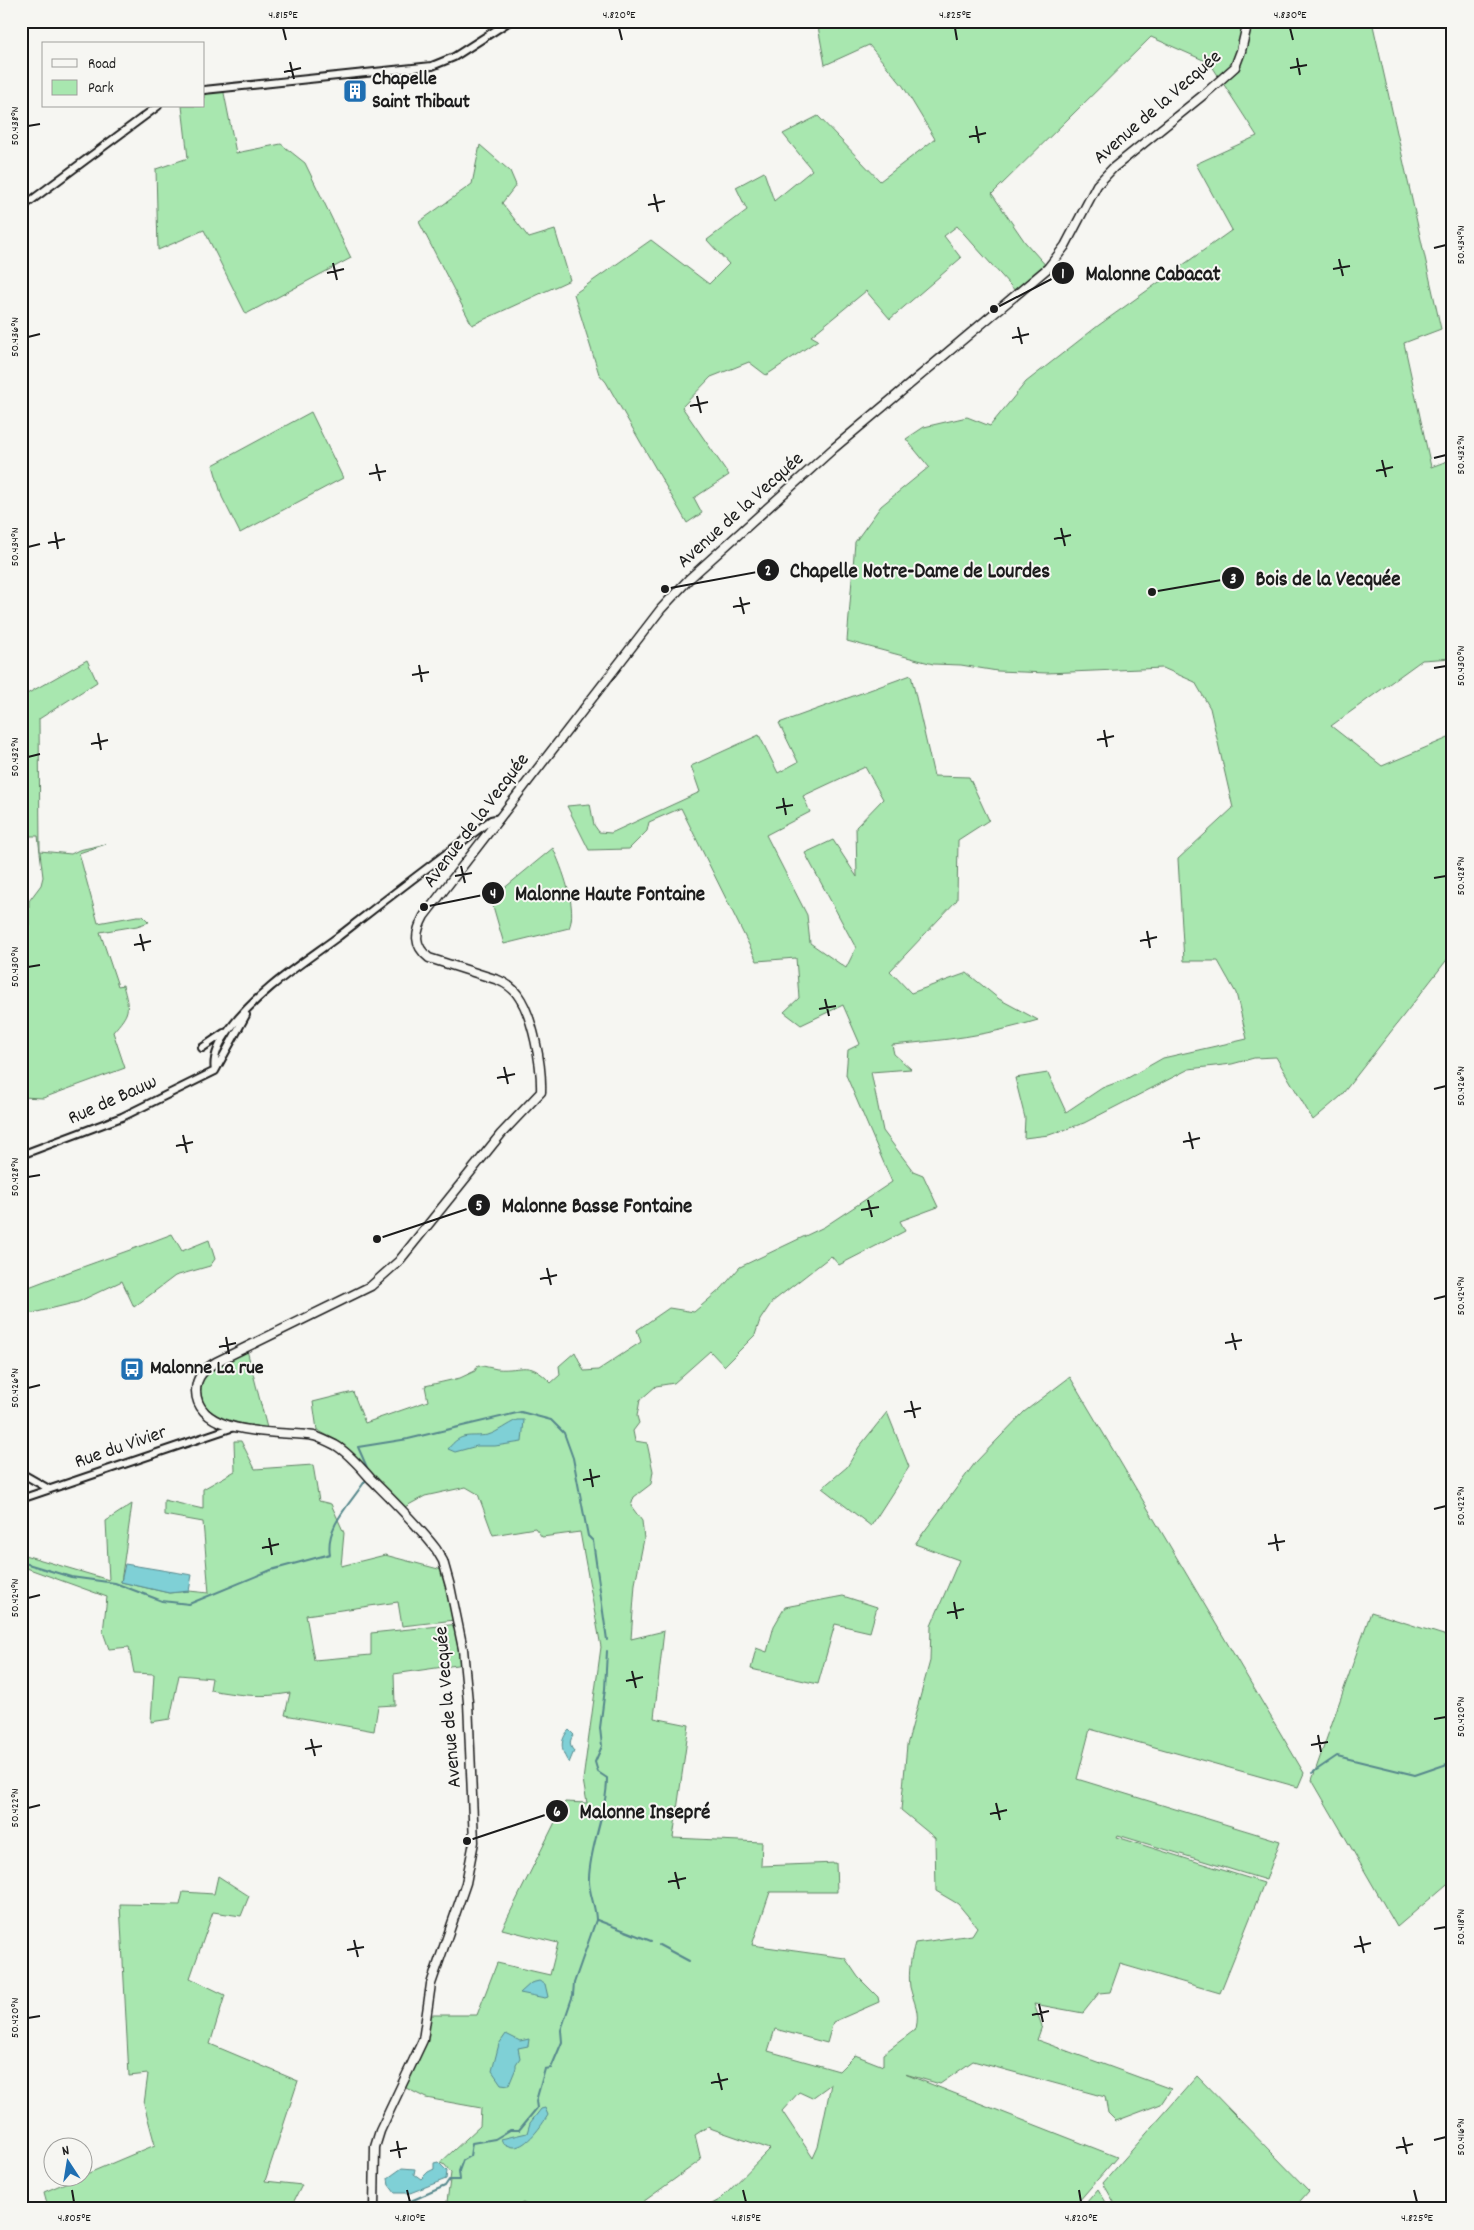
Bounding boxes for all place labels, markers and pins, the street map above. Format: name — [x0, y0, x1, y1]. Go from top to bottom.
place label: Chapelle Saint Thibaut — [372, 66, 471, 117]
building icon: Chapelle Saint Thibaut — [342, 78, 368, 104]
callout: Malonne Cabacat — [1051, 255, 1231, 291]
callout: Chapelle Notre-Dame de Lourdes — [755, 552, 1060, 588]
callout: Bois de la Vecquée — [1221, 560, 1411, 596]
callout: Malonne Haute Fontaine — [480, 875, 716, 911]
callout: Malonne Basse Fontaine — [467, 1187, 702, 1223]
place label: Malonne La rue — [150, 1355, 264, 1383]
bus stop icon: Malonne La rue — [119, 1356, 145, 1382]
callout: Malonne Insepré — [545, 1793, 721, 1829]

